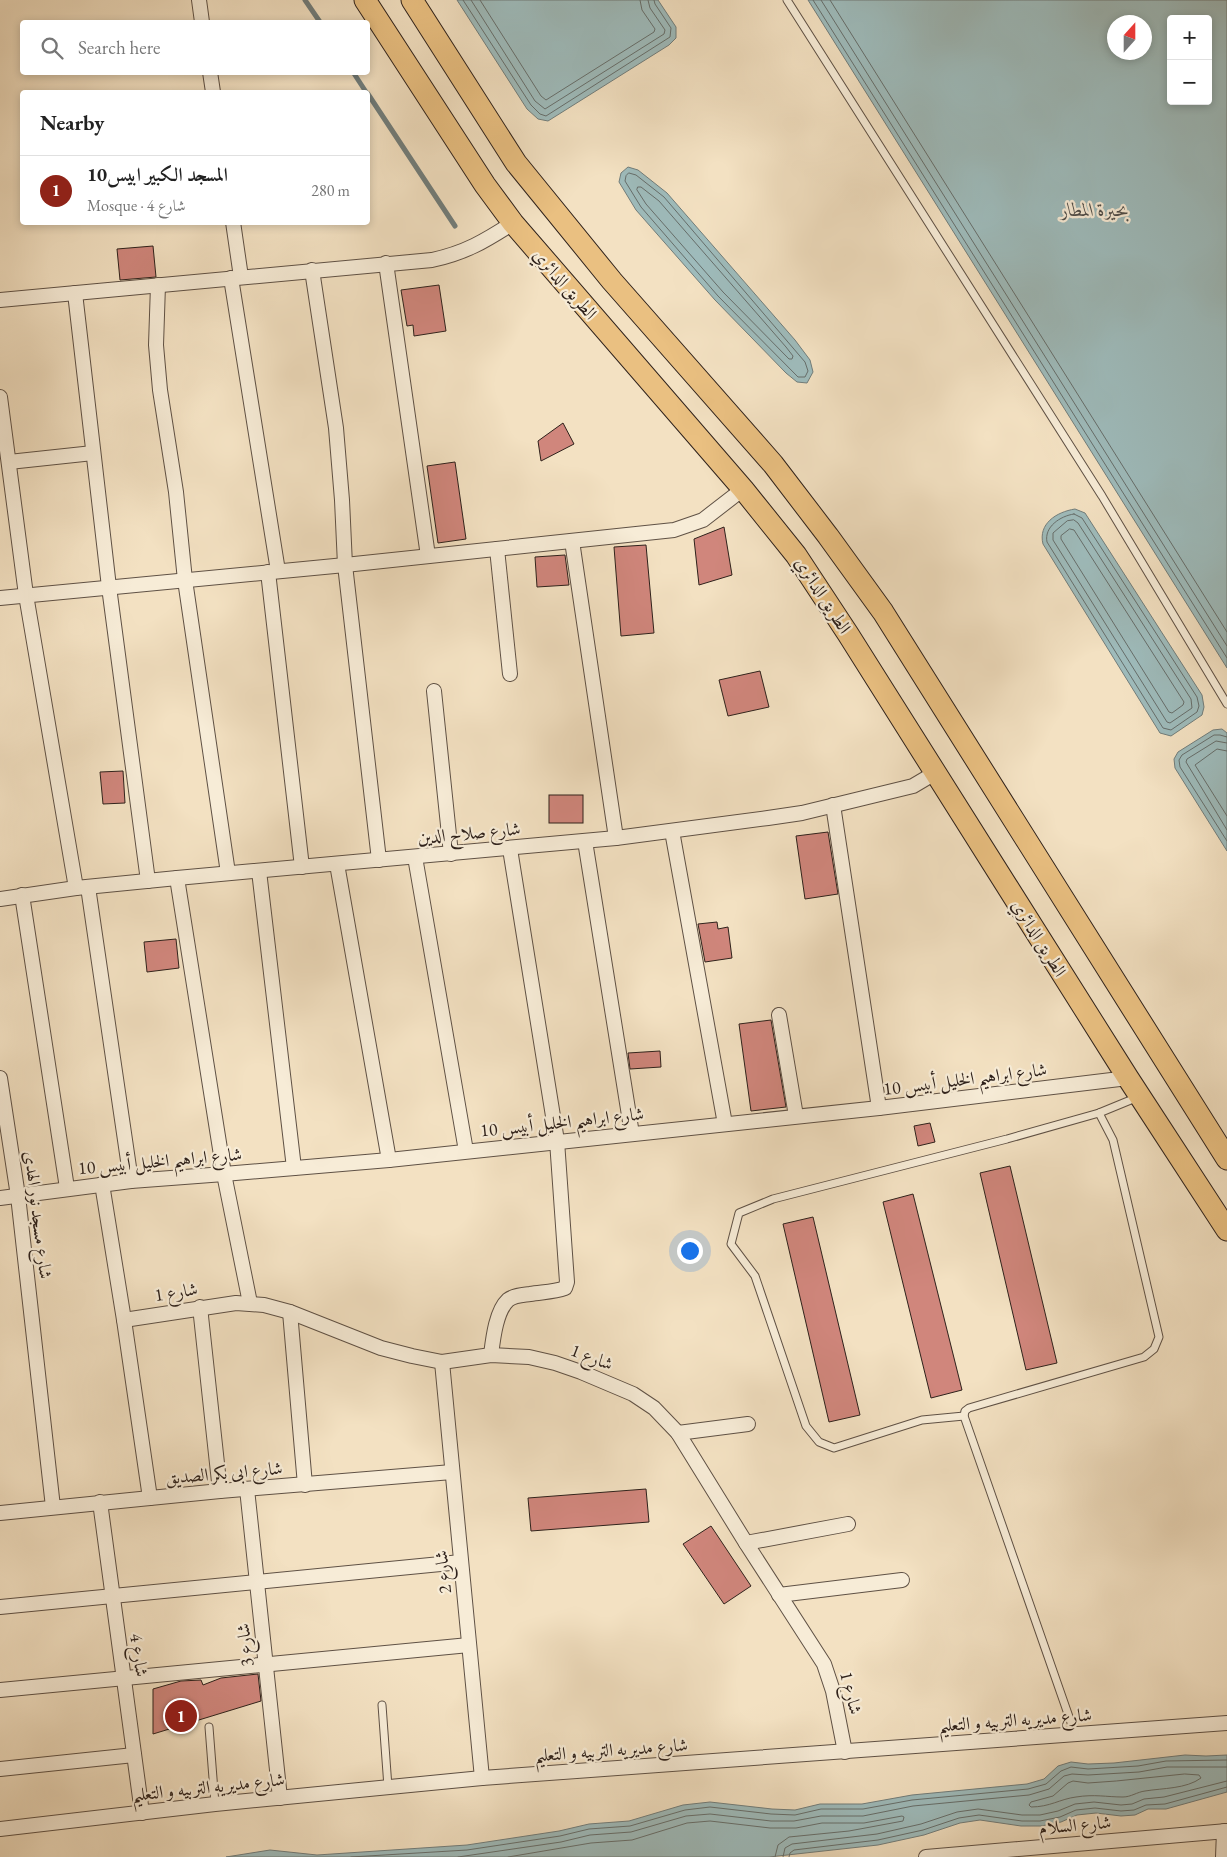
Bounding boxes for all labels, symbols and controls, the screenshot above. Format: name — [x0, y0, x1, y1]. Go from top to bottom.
north arrow — [1107, 15, 1152, 60]
map controls — [1167, 15, 1212, 105]
button: + — [1167, 15, 1212, 60]
search box — [20, 20, 370, 75]
icon: search — [38, 34, 66, 62]
text: Search here — [78, 35, 160, 60]
button: − — [1167, 60, 1212, 105]
text: Nearby — [40, 109, 104, 136]
text: المسجد الكبير ابيس10 — [87, 162, 228, 187]
text: 1 — [52, 180, 60, 201]
text: 280 m — [311, 180, 350, 201]
text: Mosque · شارع 4 — [87, 195, 185, 216]
water label: بحيرة المطار — [1059, 197, 1129, 222]
street label: الطريق الدائري — [525, 243, 603, 327]
street label: الطريق الدائري — [787, 552, 857, 640]
street label: شارع صلاح الدين — [416, 817, 522, 853]
street label: الطريق الدائري — [1003, 895, 1072, 983]
street label: شارع ابراهيم الخليل أبيس 10 — [882, 1056, 1049, 1107]
street label: شارع ابراهيم الخليل أبيس 10 — [479, 1100, 646, 1149]
street label: شارع ابراهيم الخليل أبيس 10 — [77, 1141, 244, 1186]
street label: شارع مسجد نور الهدى — [15, 1150, 58, 1281]
your location — [677, 1238, 703, 1264]
street label: شارع 1 — [153, 1277, 200, 1310]
street label: شارع 1 — [566, 1338, 617, 1379]
street label: شارع ابى بكر الصديق — [164, 1456, 284, 1493]
street label: شارع 2 — [429, 1549, 460, 1595]
street label: شارع 3 — [231, 1622, 262, 1668]
street label: شارع 4 — [121, 1632, 154, 1679]
street label: شارع 1 — [831, 1669, 868, 1718]
pin: 1 — [165, 1697, 197, 1735]
street label: شارع مديريه التربيه و التعليم — [937, 1703, 1093, 1743]
street label: شارع مديريه التربيه و التعليم — [533, 1733, 689, 1773]
street label: شارع مديريه التربيه و التعليم — [130, 1767, 286, 1813]
street label: شارع السلام — [1038, 1810, 1113, 1844]

